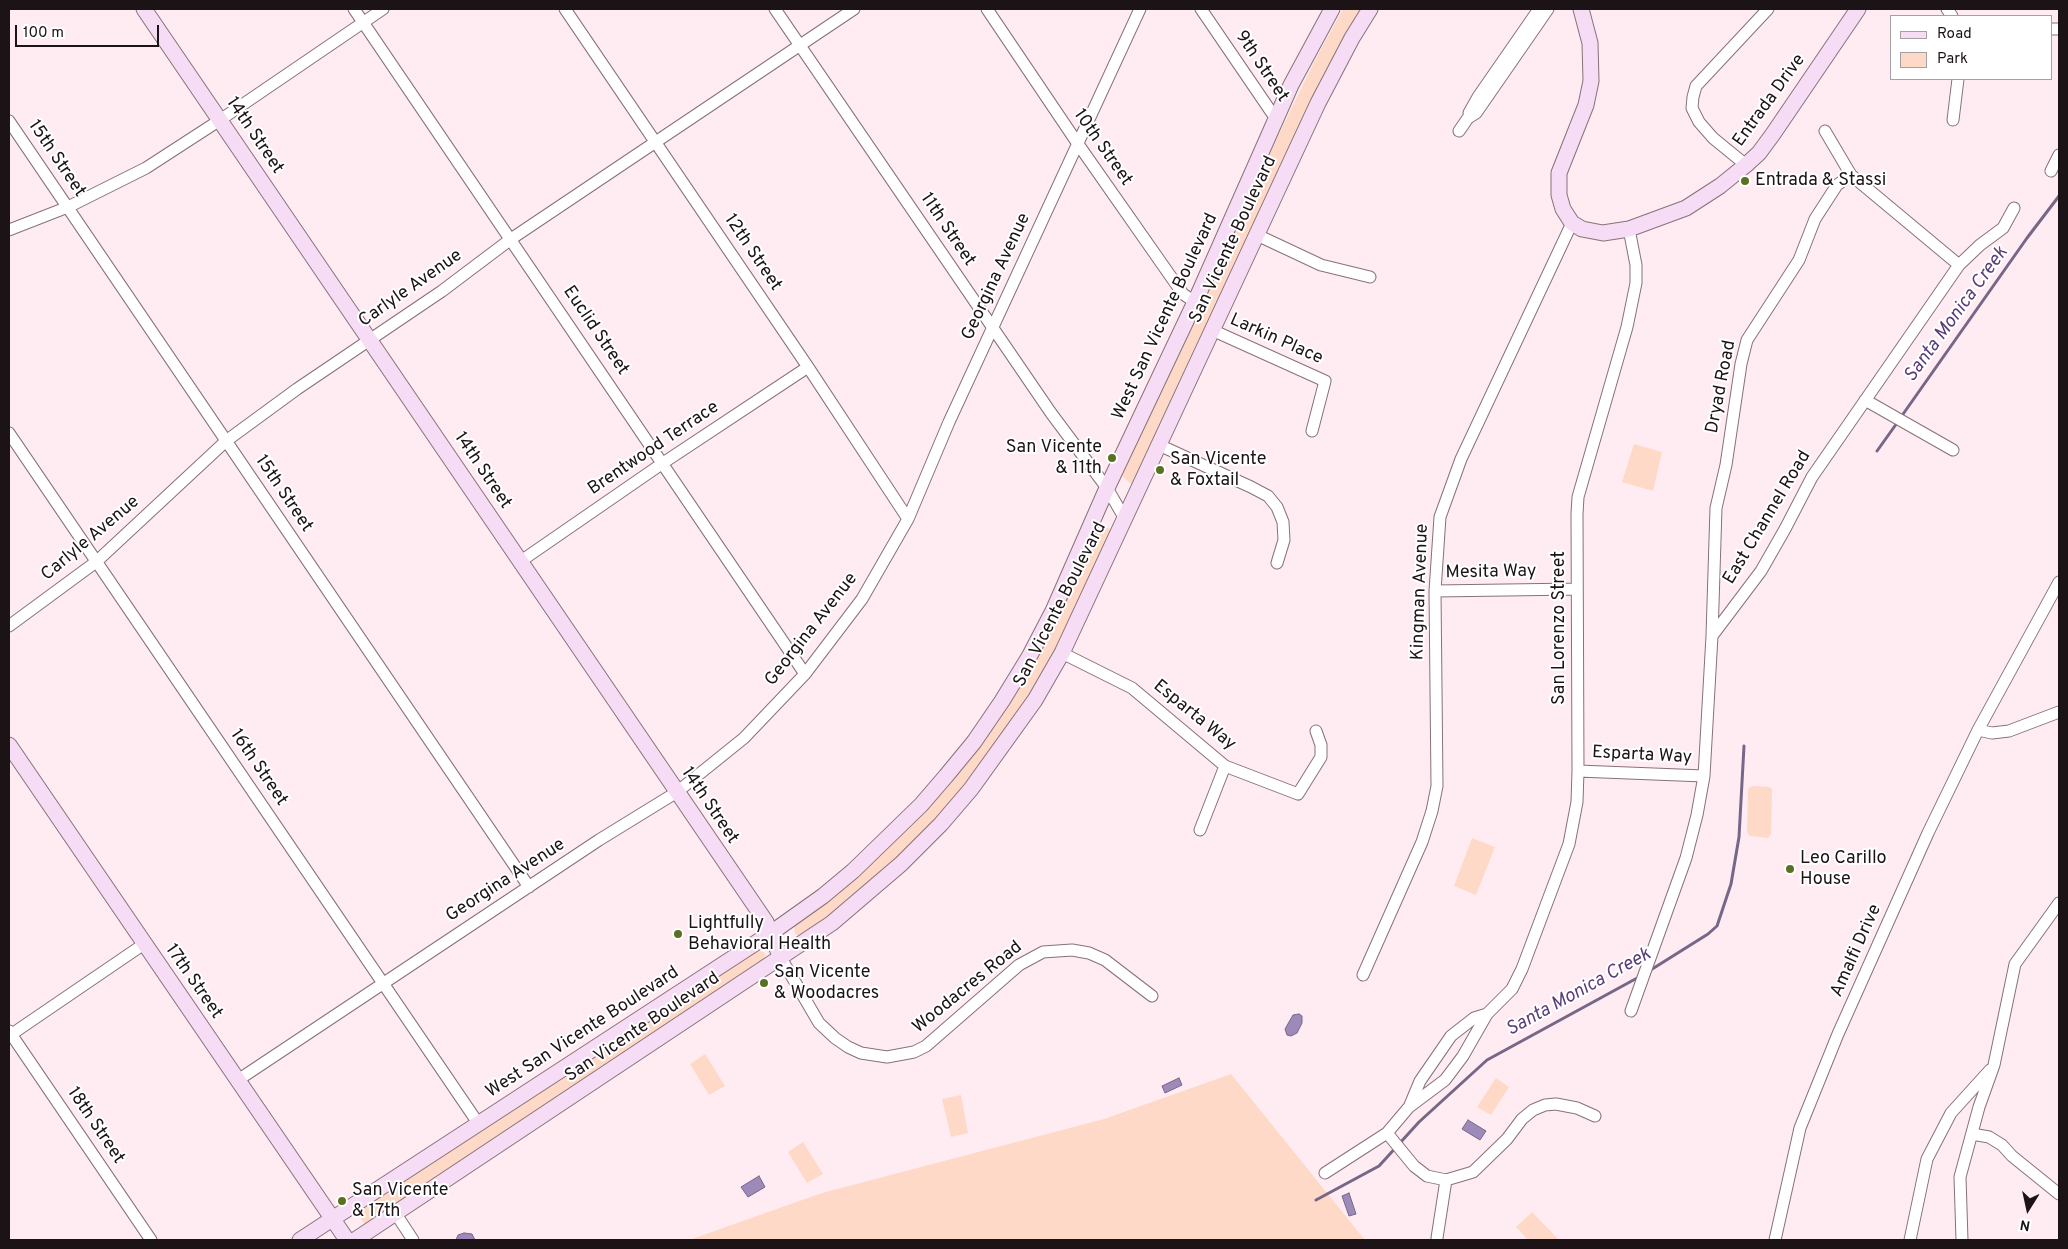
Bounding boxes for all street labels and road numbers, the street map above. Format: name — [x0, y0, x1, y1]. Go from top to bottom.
street label: 9th Street — [1229, 27, 1293, 107]
street label: Entrada Drive — [1729, 50, 1811, 152]
street label: 14th Street — [220, 94, 288, 178]
street label: 10th Street — [1068, 106, 1136, 190]
street label: 15th Street — [22, 116, 90, 202]
street label: San Vicente Boulevard — [1186, 153, 1282, 327]
street label: 11th Street — [915, 189, 979, 271]
street label: 12th Street — [718, 210, 786, 296]
street label: Georgina Avenue — [958, 210, 1036, 344]
street label: West San Vicente Boulevard — [1109, 210, 1223, 424]
street label: Carlyle Avenue — [355, 245, 467, 333]
street label: Euclid Street — [557, 282, 633, 380]
street label: Larkin Place — [1226, 310, 1326, 370]
street label: Dryad Road — [1702, 339, 1742, 435]
street label: Brentwood Terrace — [584, 397, 724, 501]
street label: 14th Street — [448, 429, 516, 513]
street label: East Channel Road — [1720, 447, 1816, 589]
street label: 15th Street — [249, 451, 317, 537]
street label: Carlyle Avenue — [38, 492, 144, 586]
street label: San Vicente Boulevard — [1010, 519, 1112, 691]
street label: Kingman Avenue — [1408, 523, 1434, 661]
street label: San Lorenzo Street — [1549, 551, 1571, 705]
street label: Mesita Way — [1445, 561, 1537, 585]
street label: Georgina Avenue — [761, 569, 863, 691]
street label: Esparta Way — [1148, 676, 1240, 756]
street label: 16th Street — [224, 726, 292, 810]
street label: Esparta Way — [1591, 743, 1693, 769]
street label: 14th Street — [675, 764, 743, 848]
street label: Georgina Avenue — [442, 834, 570, 928]
street label: Amalfi Drive — [1827, 901, 1887, 1001]
street label: Woodacres Road — [909, 937, 1027, 1039]
street label: 17th Street — [160, 941, 226, 1023]
street label: West San Vicente Boulevard — [483, 963, 683, 1103]
street label: San Vicente Boulevard — [562, 968, 724, 1088]
street label: 18th Street — [62, 1084, 128, 1168]

